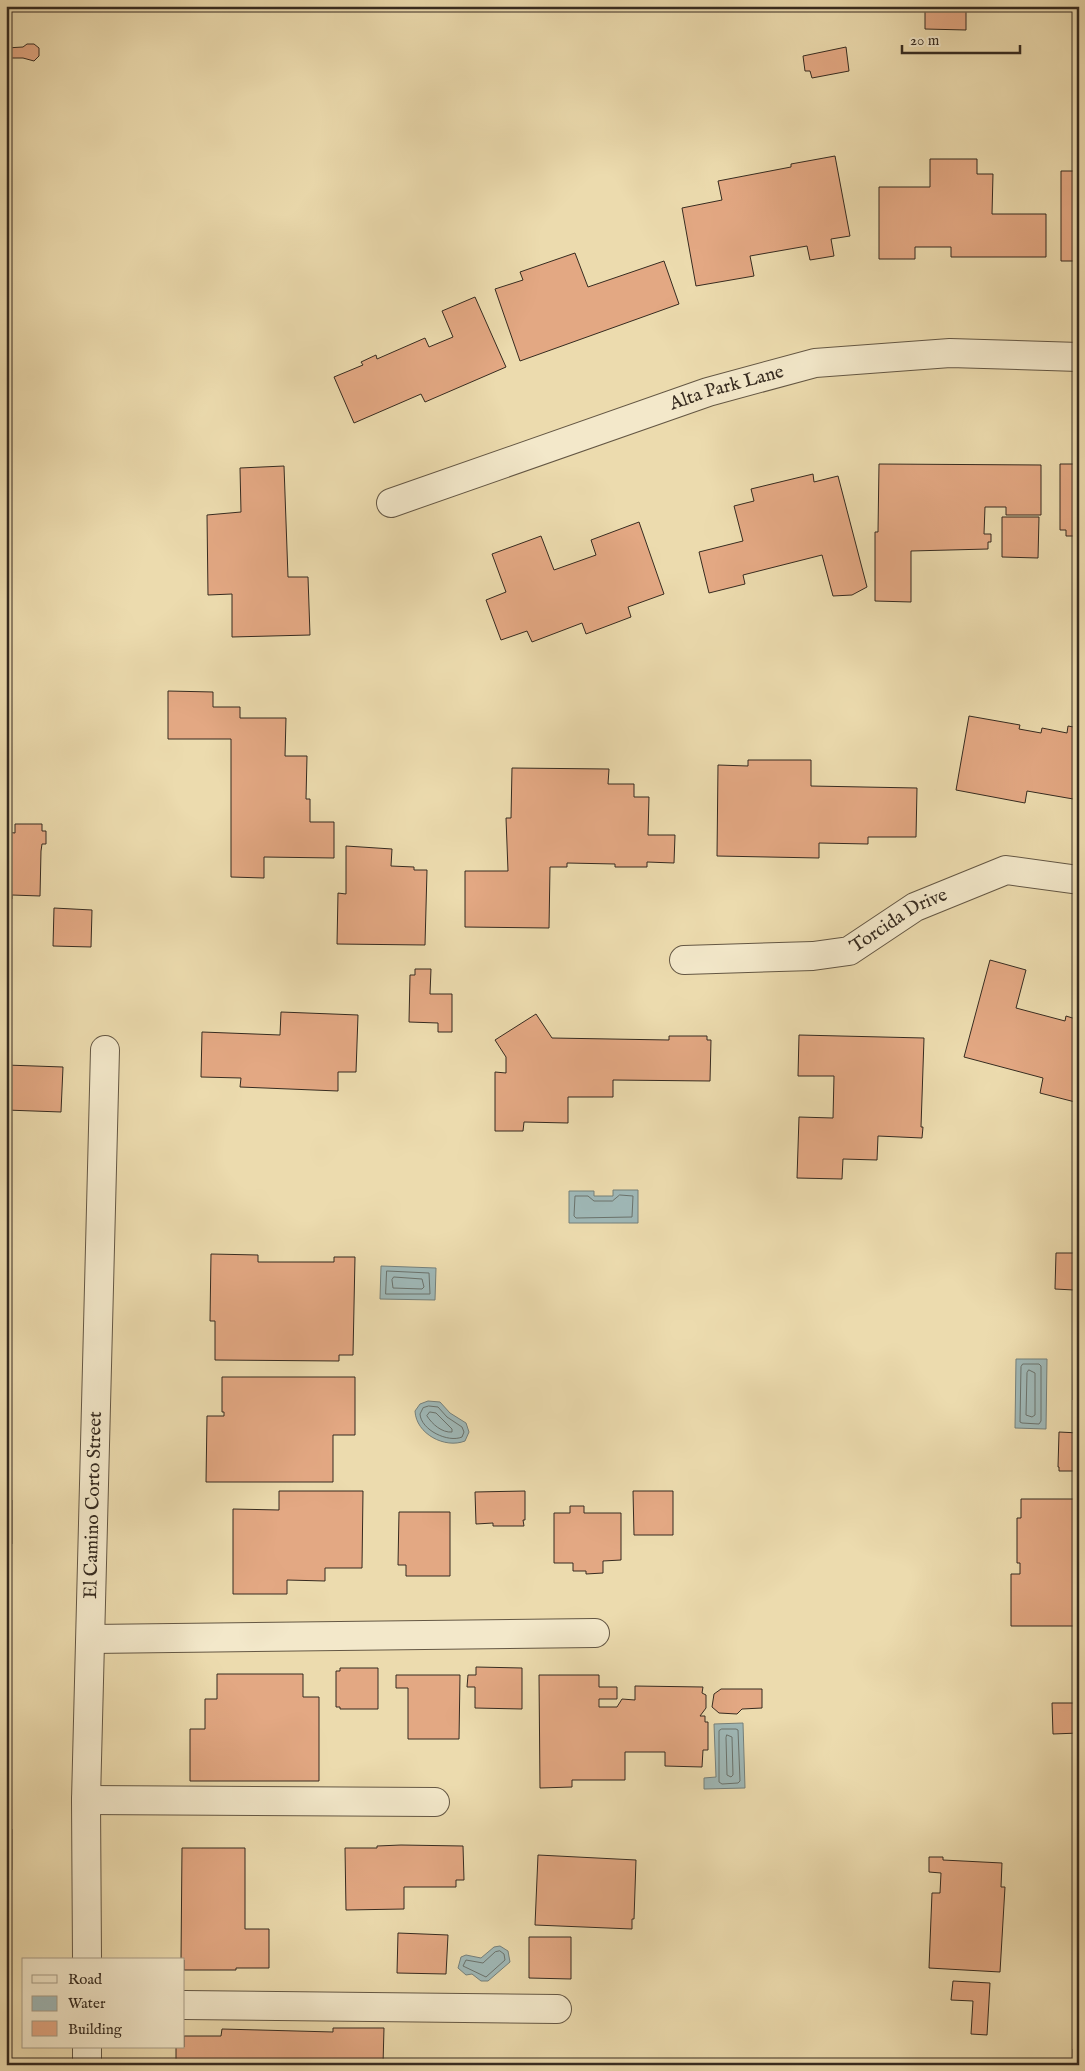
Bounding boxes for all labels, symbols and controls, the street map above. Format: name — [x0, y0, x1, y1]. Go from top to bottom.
scale bar — [902, 22, 1020, 54]
text: 20 m — [910, 31, 940, 50]
street label: Alta Park Lane — [666, 360, 787, 417]
street label: Torcida Drive — [846, 883, 951, 959]
street label: El Camino Corto Street — [79, 1411, 108, 1599]
legend — [22, 1958, 185, 2048]
text: Road — [68, 1970, 103, 1989]
text: Water — [68, 1994, 106, 2013]
text: Building — [68, 2020, 123, 2039]

